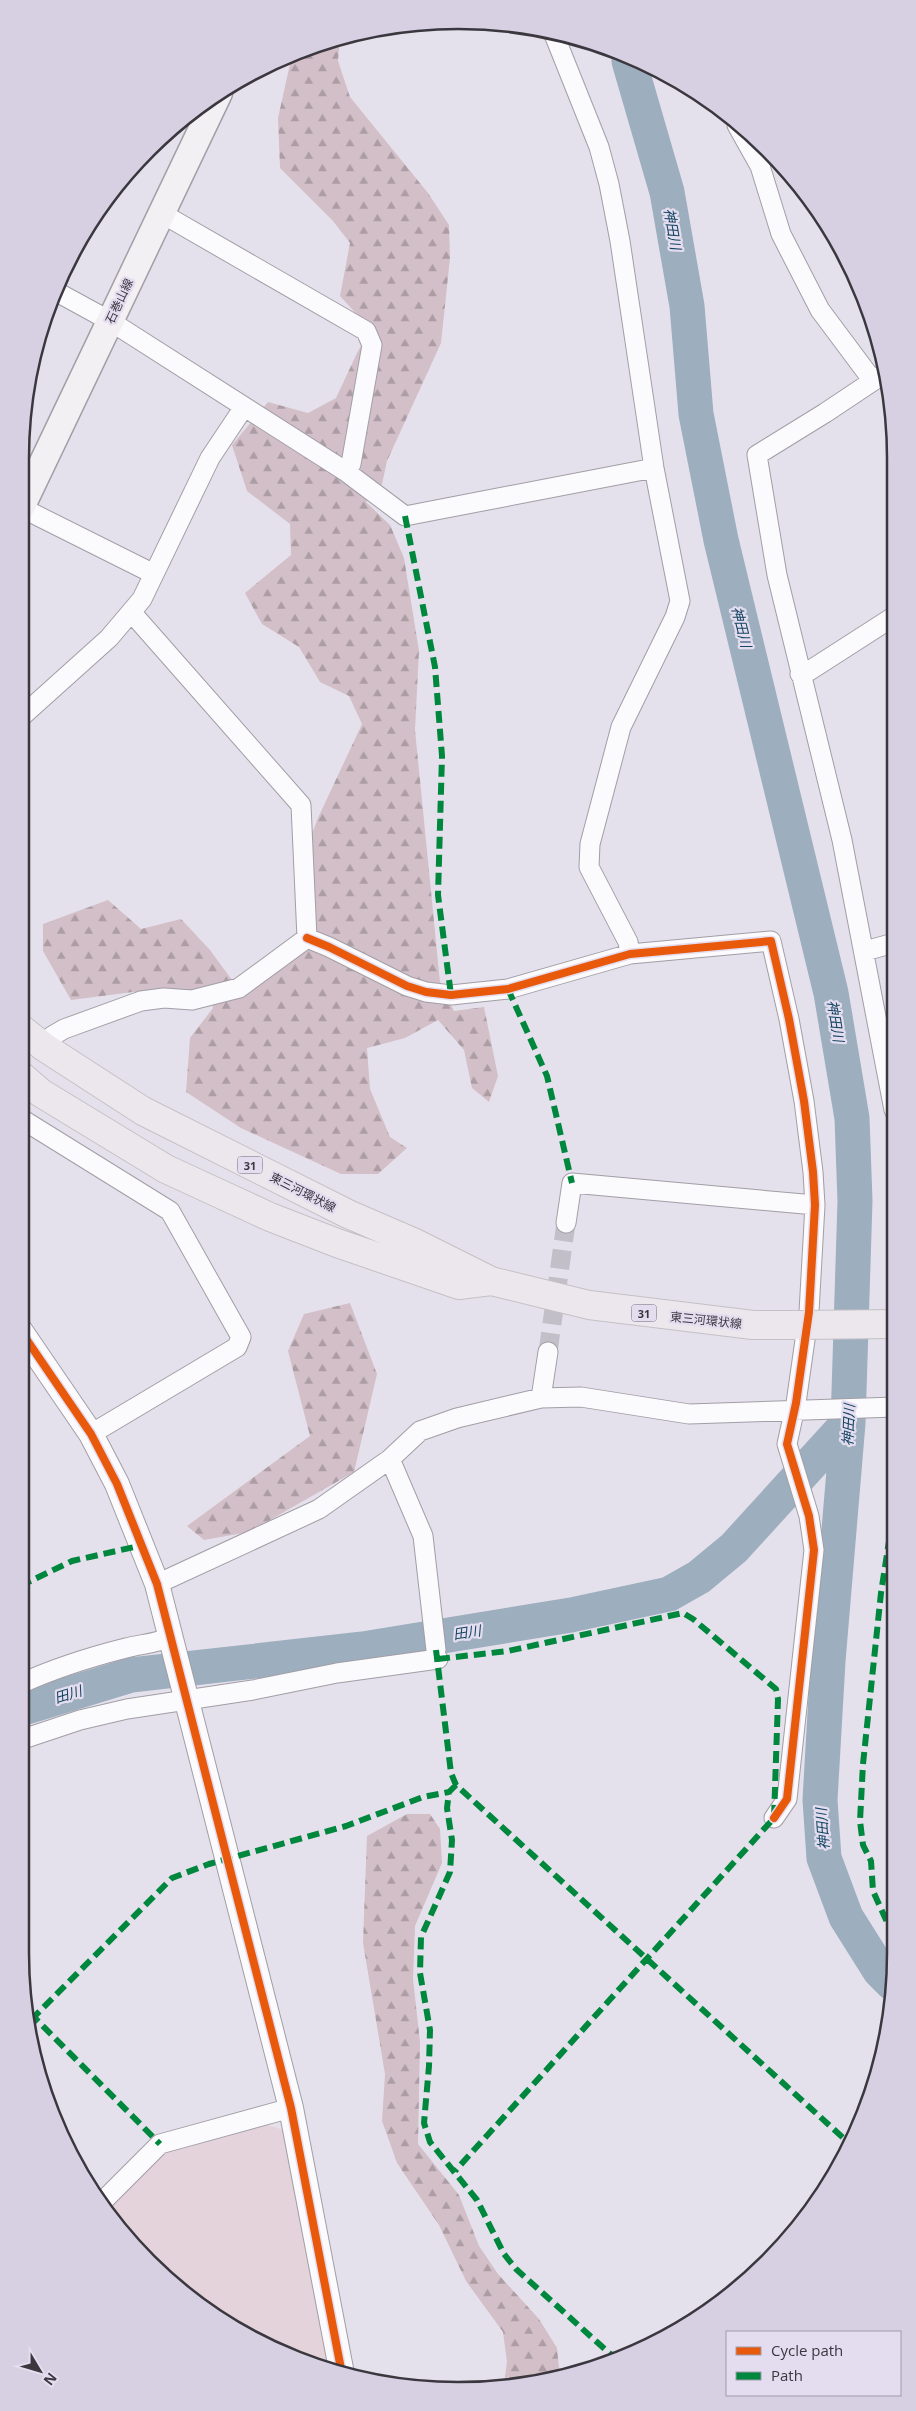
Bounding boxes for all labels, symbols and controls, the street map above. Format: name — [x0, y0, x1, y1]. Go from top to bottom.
water label: 神田川 — [660, 207, 686, 253]
street label: 石巻山線 — [101, 276, 137, 326]
water label: 神田川 — [728, 604, 757, 652]
water label: 神田川 — [823, 999, 849, 1045]
road number: 31 — [238, 1156, 262, 1174]
street label: 東三河環状線 — [267, 1168, 339, 1216]
road number: 31 — [632, 1305, 656, 1322]
street label: 東三河環状線 — [669, 1308, 743, 1332]
water label: 神田川 — [837, 1402, 859, 1446]
water label: 田川 — [452, 1620, 484, 1644]
water label: 田川 — [52, 1680, 86, 1707]
water label: 神田川 — [811, 1805, 833, 1851]
legend — [726, 2331, 901, 2396]
text: Cycle path — [771, 2340, 843, 2360]
north arrow — [15, 2346, 65, 2396]
text: Path — [771, 2365, 803, 2385]
text: N — [40, 2369, 62, 2390]

